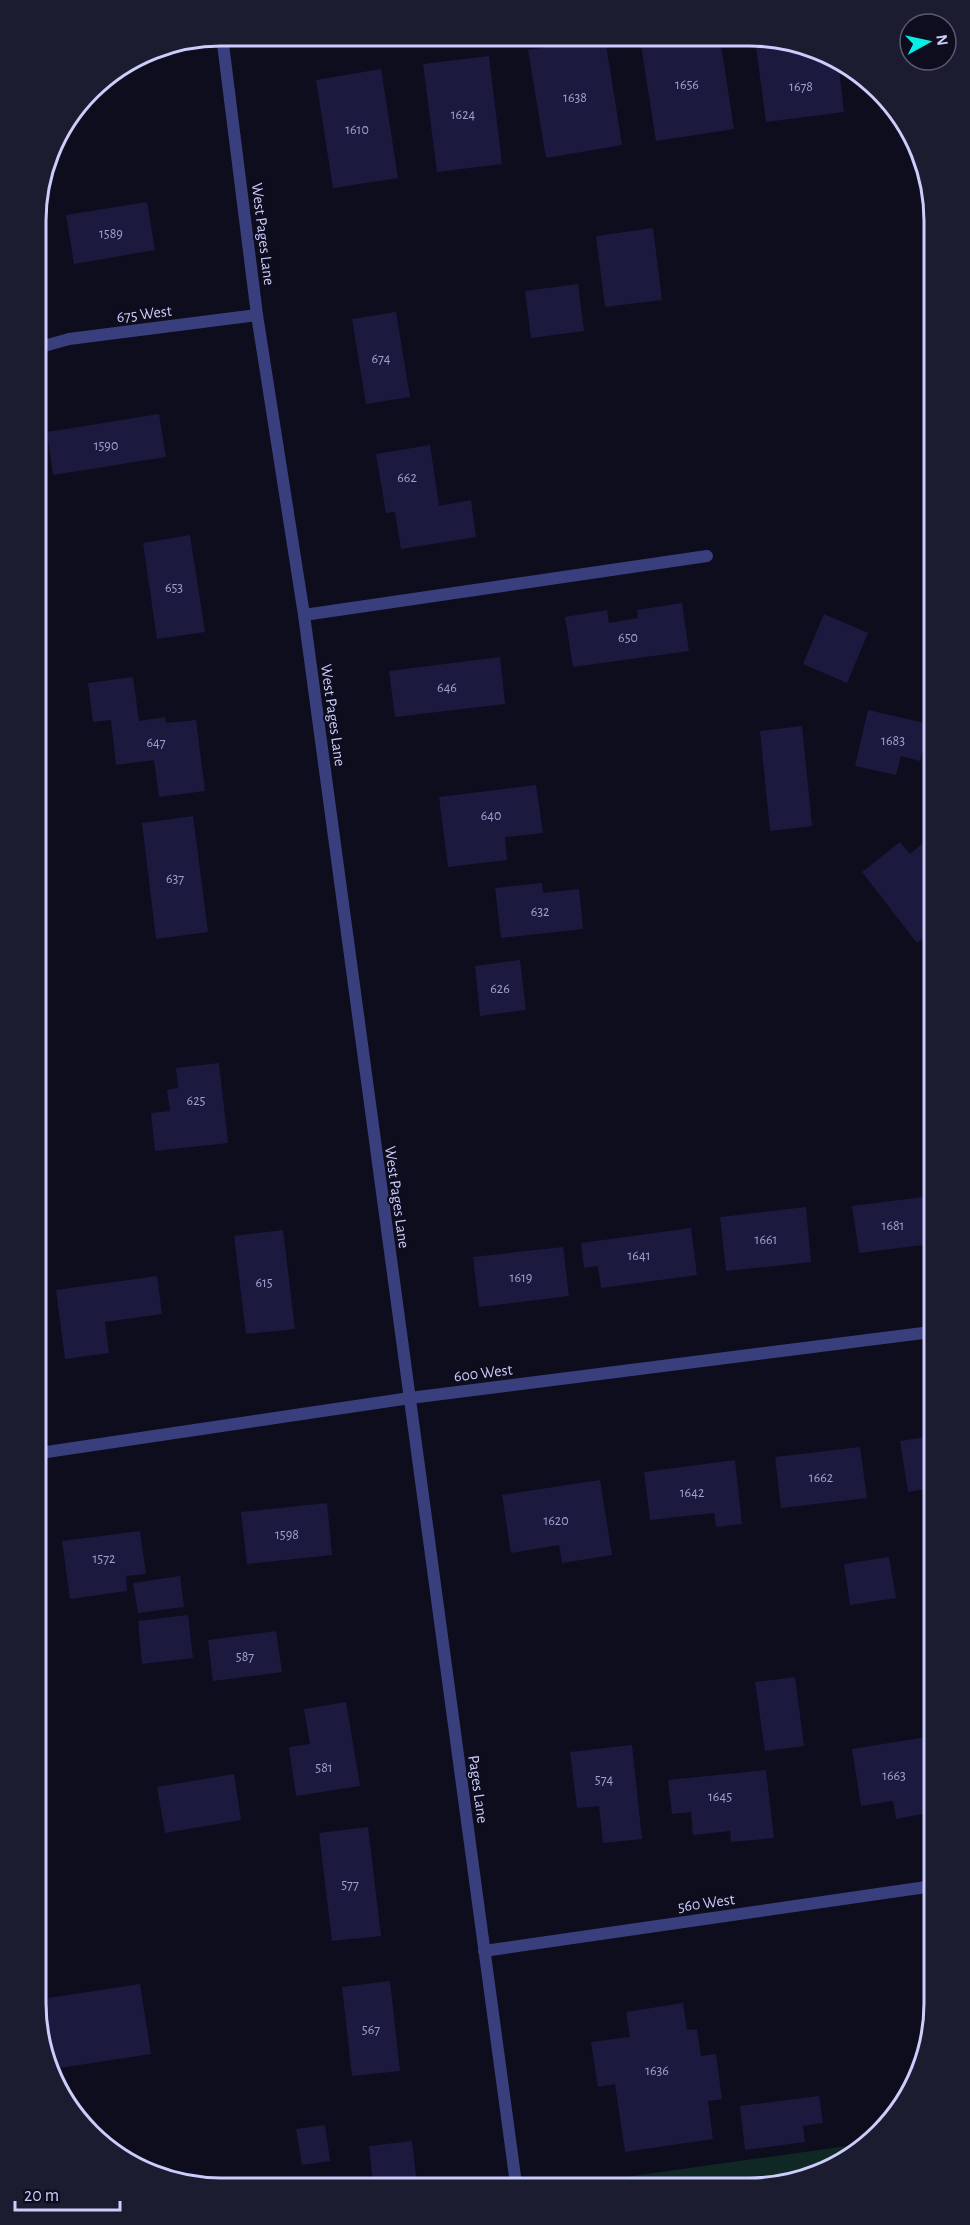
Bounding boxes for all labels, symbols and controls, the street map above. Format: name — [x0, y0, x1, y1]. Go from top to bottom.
north arrow — [898, 12, 958, 72]
text: N — [933, 33, 951, 47]
house number: 1656 — [675, 78, 699, 92]
house number: 1678 — [789, 80, 813, 94]
house number: 1638 — [563, 91, 587, 105]
house number: 1624 — [451, 108, 476, 122]
house number: 1610 — [345, 123, 369, 137]
street label: West Pages Lane — [249, 182, 277, 286]
house number: 1589 — [99, 227, 123, 241]
street label: 675 West — [116, 303, 173, 325]
house number: 674 — [371, 352, 391, 366]
house number: 1590 — [94, 439, 118, 453]
house number: 662 — [397, 471, 417, 485]
house number: 653 — [165, 581, 183, 595]
house number: 650 — [618, 631, 638, 645]
street label: West Pages Lane — [318, 663, 348, 767]
house number: 646 — [437, 681, 457, 695]
house number: 1683 — [881, 734, 905, 748]
house number: 647 — [146, 736, 166, 750]
house number: 640 — [481, 809, 501, 823]
house number: 637 — [166, 872, 184, 886]
house number: 632 — [531, 905, 549, 919]
house number: 626 — [490, 982, 510, 996]
house number: 625 — [187, 1094, 206, 1108]
street label: West Pages Lane — [382, 1145, 412, 1249]
house number: 1681 — [882, 1219, 904, 1233]
house number: 1661 — [755, 1233, 777, 1247]
house number: 1641 — [628, 1249, 650, 1263]
house number: 1619 — [510, 1271, 532, 1285]
house number: 615 — [255, 1276, 273, 1290]
street label: 600 West — [453, 1361, 513, 1385]
house number: 1662 — [809, 1471, 833, 1485]
house number: 1642 — [680, 1486, 704, 1500]
house number: 1620 — [543, 1514, 569, 1528]
house number: 1598 — [275, 1528, 299, 1542]
house number: 1572 — [93, 1552, 115, 1566]
house number: 587 — [236, 1650, 254, 1664]
street label: Pages Lane — [465, 1754, 491, 1824]
house number: 581 — [315, 1761, 333, 1775]
house number: 1663 — [882, 1769, 906, 1783]
house number: 574 — [595, 1773, 613, 1787]
house number: 1645 — [708, 1790, 732, 1804]
house number: 577 — [341, 1878, 359, 1892]
street label: 560 West — [677, 1891, 736, 1915]
house number: 567 — [362, 2023, 380, 2037]
house number: 1636 — [645, 2064, 669, 2078]
scale bar — [15, 2174, 120, 2212]
text: 20 m — [24, 2187, 59, 2205]

